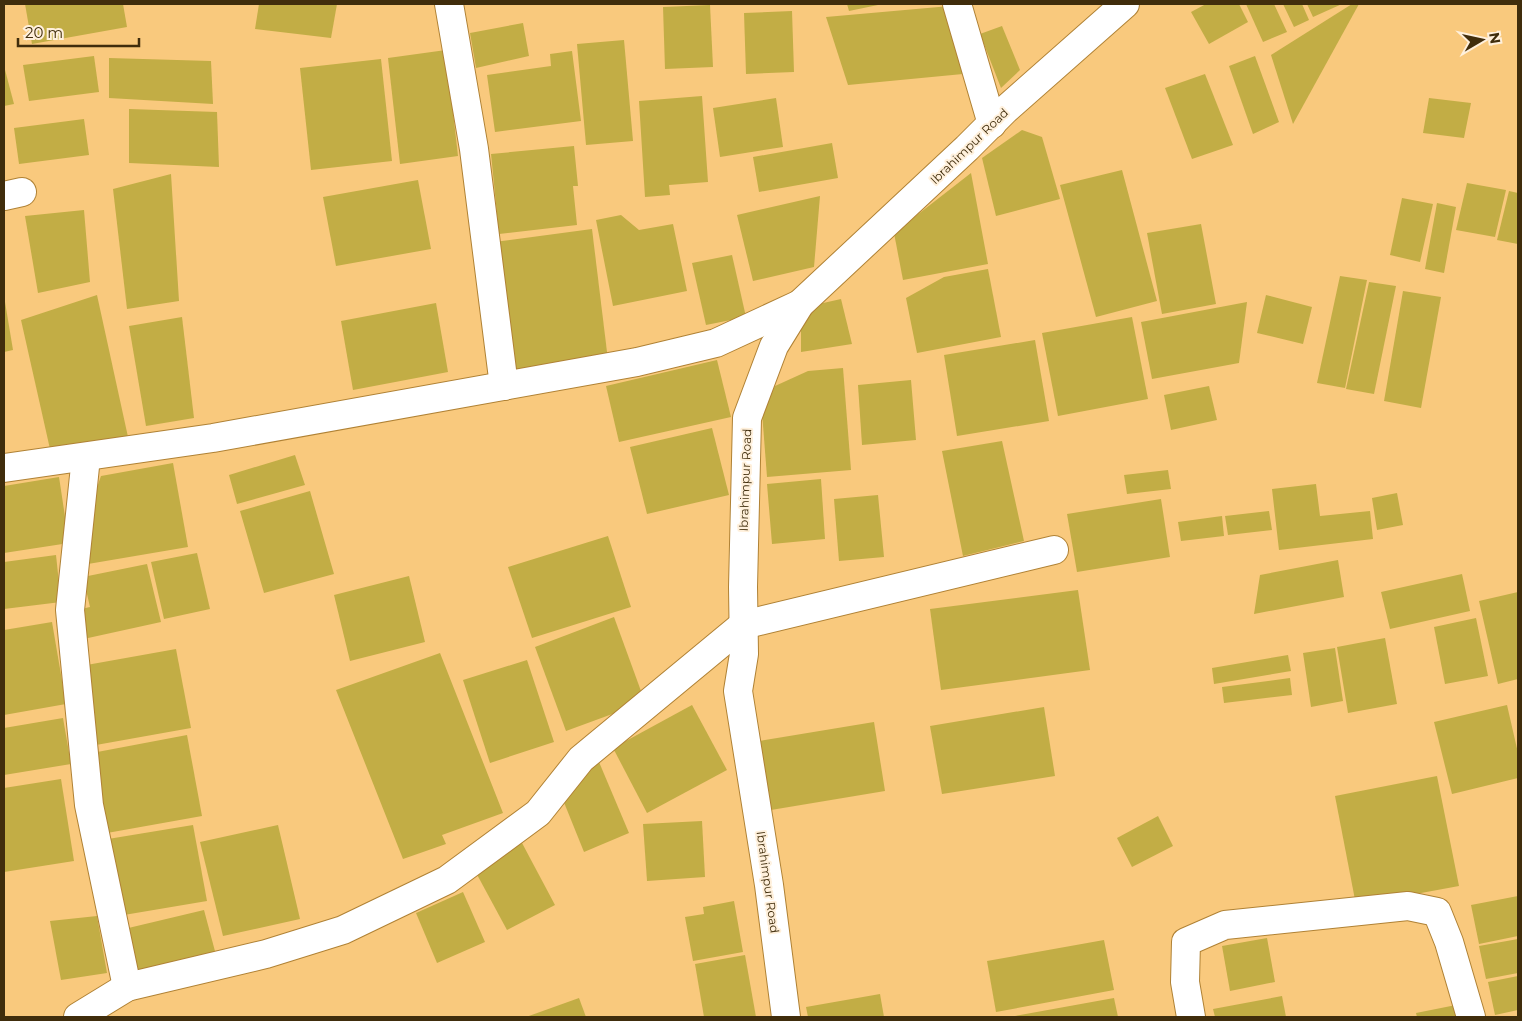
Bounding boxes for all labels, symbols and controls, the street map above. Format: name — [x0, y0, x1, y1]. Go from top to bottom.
scale bar — [18, 15, 139, 47]
north arrow — [1457, 15, 1507, 65]
text: 20 m — [25, 23, 63, 42]
text: N — [1485, 31, 1505, 45]
street label: Ibrahimpur Road — [927, 105, 1011, 187]
street label: Ibrahimpur Road — [736, 428, 754, 532]
street label: Ibrahimpur Road — [753, 830, 783, 934]

